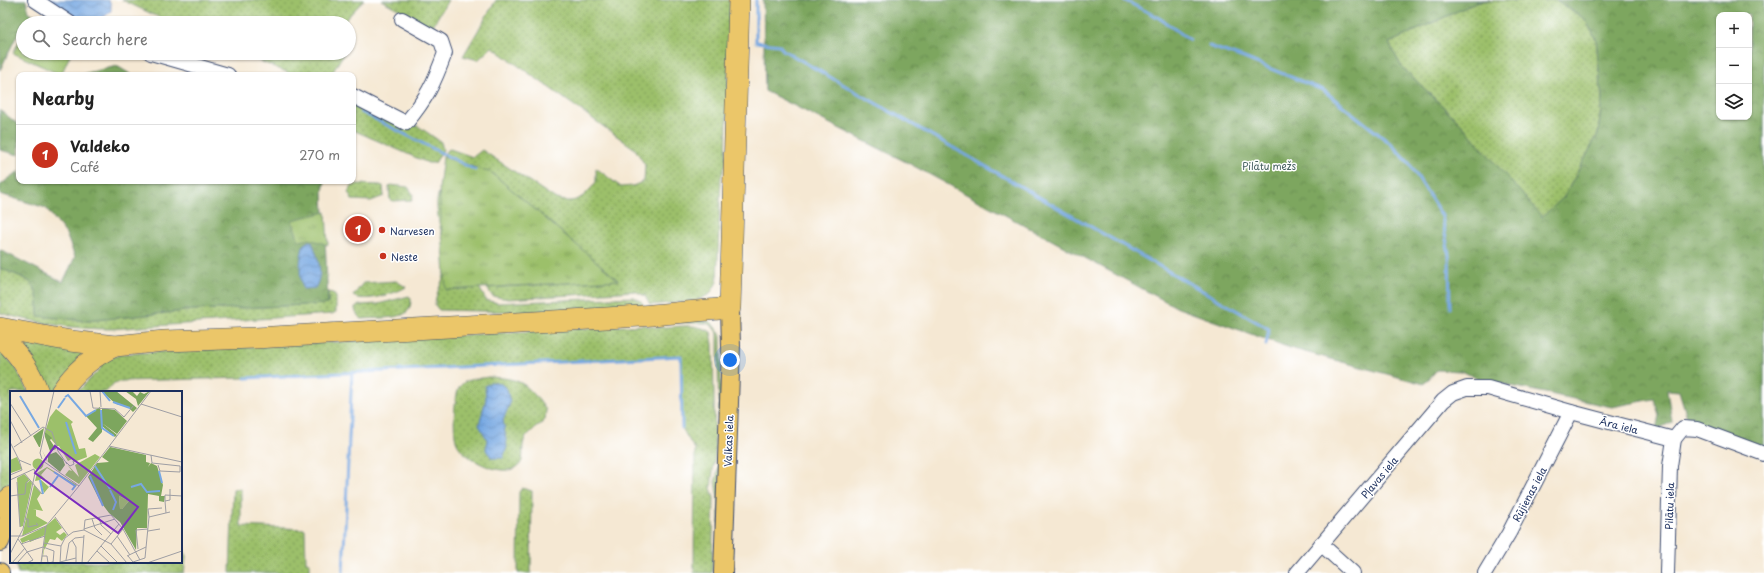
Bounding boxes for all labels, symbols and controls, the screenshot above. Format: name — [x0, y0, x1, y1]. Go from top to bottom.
map controls — [1716, 12, 1752, 120]
button: + — [1716, 12, 1752, 48]
search box — [16, 16, 356, 60]
icon: search — [30, 27, 52, 49]
text: Search here — [62, 27, 148, 50]
button: − — [1716, 48, 1752, 84]
button: layers — [1716, 84, 1752, 120]
text: Nearby — [32, 85, 94, 111]
text: Valdeko — [70, 134, 130, 157]
text: 1 — [42, 145, 48, 164]
text: 270 m — [299, 145, 340, 164]
text: Café — [70, 157, 99, 176]
park label: Pilātu mežs — [1242, 158, 1297, 173]
pin: 1 — [345, 214, 371, 244]
place label: Narvesen — [390, 223, 435, 238]
marker: Narvesen — [377, 225, 387, 235]
place label: Neste — [391, 249, 418, 264]
marker: Neste — [378, 251, 388, 261]
your location — [720, 350, 740, 370]
inset map — [10, 391, 182, 563]
street label: Āra iela — [1598, 413, 1640, 437]
street label: Valkas iela — [720, 414, 736, 467]
street label: Pļavas iela — [1357, 452, 1401, 501]
street label: Rūjienas iela — [1508, 463, 1550, 524]
street label: Pilātu iela — [1661, 481, 1677, 530]

